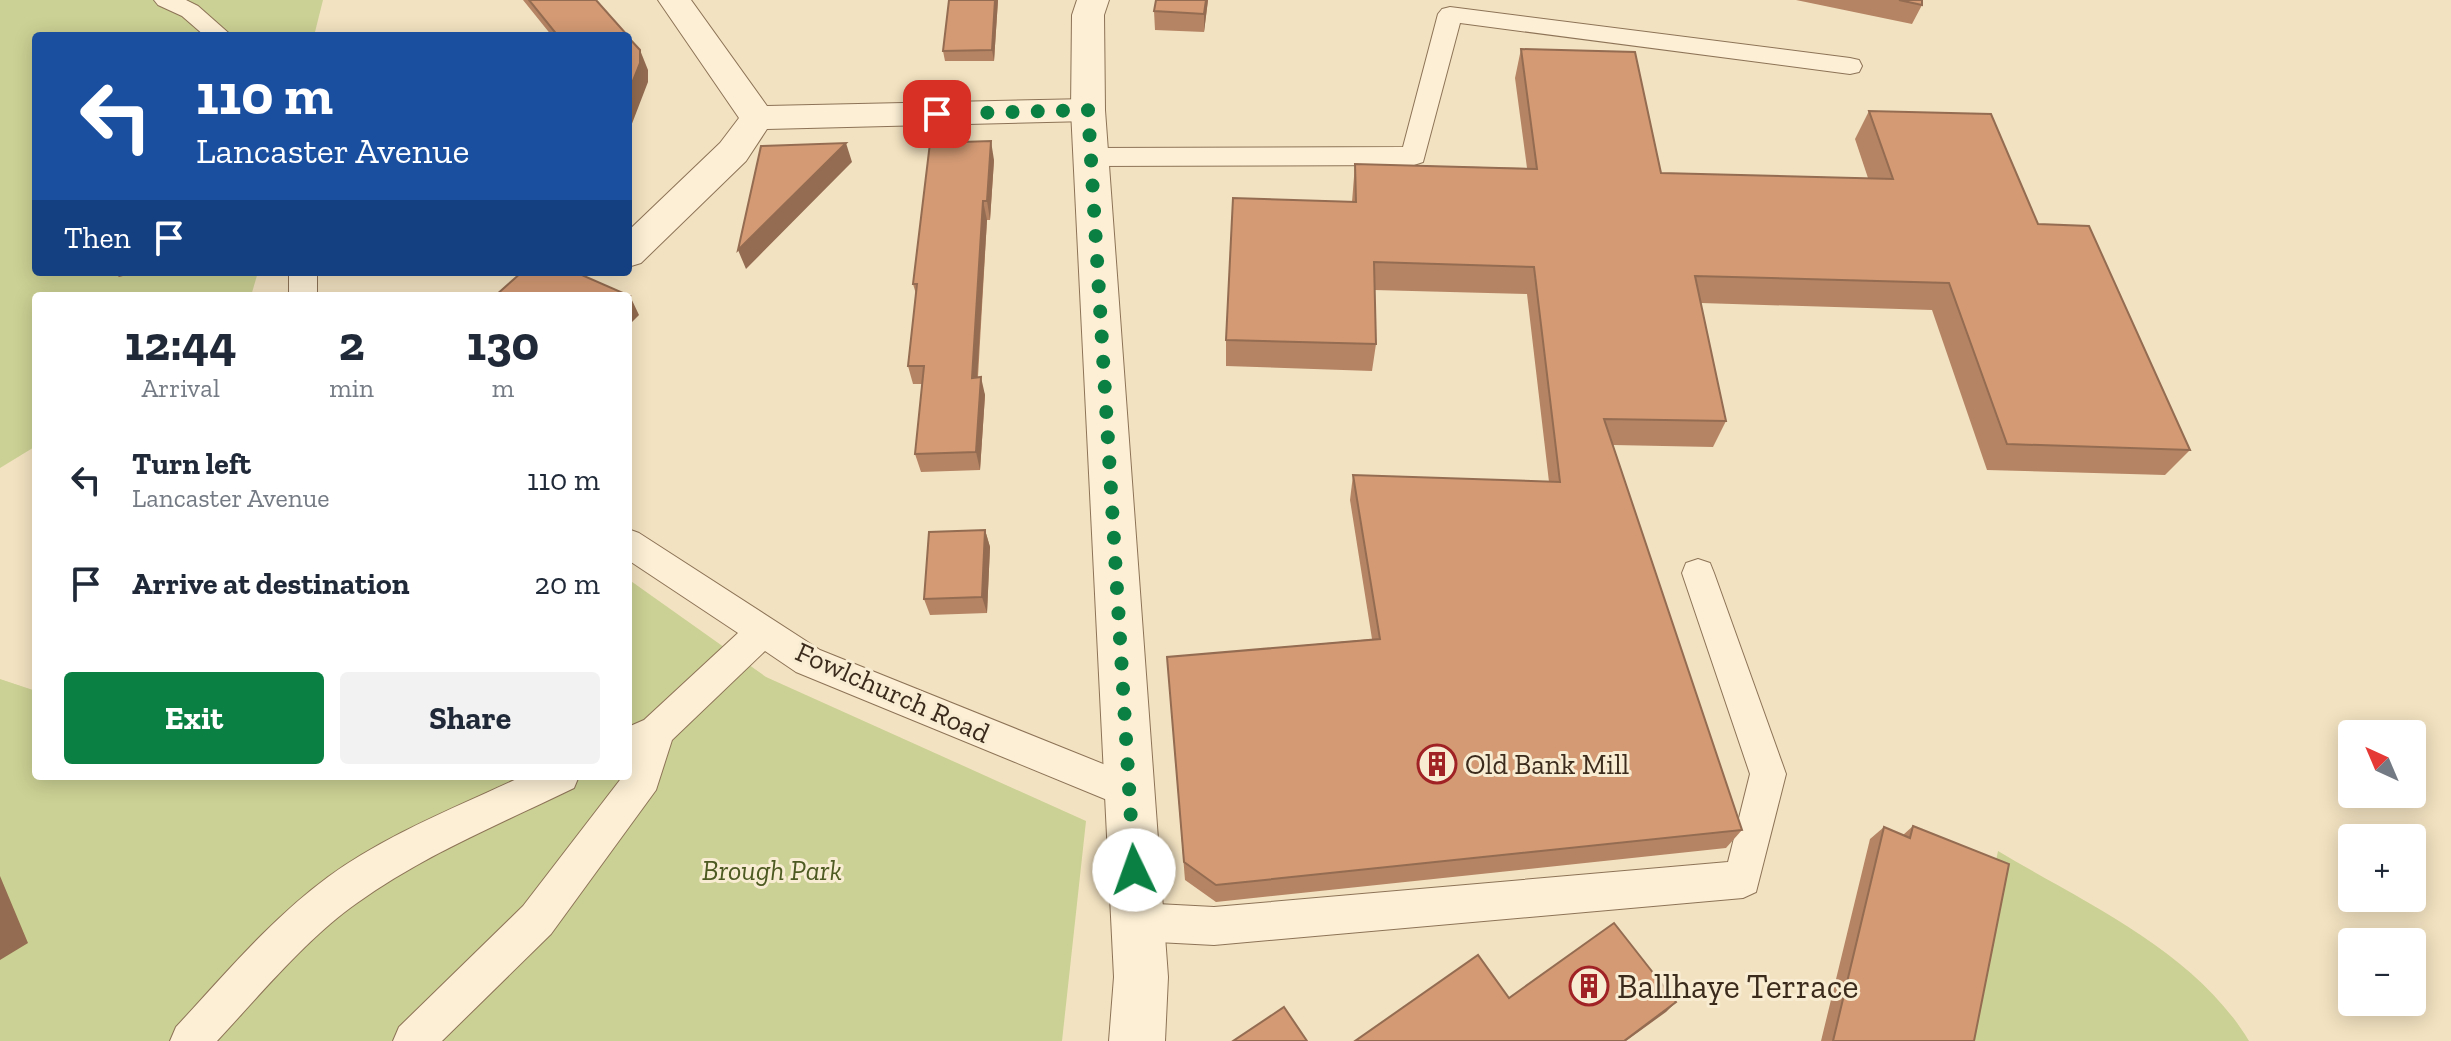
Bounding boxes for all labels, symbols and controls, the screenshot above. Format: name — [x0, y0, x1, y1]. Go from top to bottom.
text: 110 m — [196, 61, 333, 128]
icon: left — [64, 64, 168, 168]
pin — [903, 80, 971, 148]
icon: arrive — [915, 92, 959, 136]
text: Lancaster Avenue — [196, 129, 469, 172]
icon: arrive — [147, 216, 191, 260]
text: Then — [64, 220, 131, 256]
text: 12:44 — [125, 315, 237, 372]
text: 2 — [339, 315, 364, 372]
text: 130 — [467, 315, 539, 372]
text: Arrival — [141, 372, 220, 404]
text: min — [329, 372, 374, 404]
text: m — [492, 372, 514, 404]
text: Turn left — [132, 446, 251, 482]
icon: left — [64, 458, 108, 502]
text: 110 m — [527, 462, 600, 498]
text: Lancaster Avenue — [132, 482, 329, 514]
icon: arrive — [64, 562, 108, 606]
text: Arrive at destination — [132, 566, 409, 602]
text: 20 m — [535, 566, 600, 602]
street label: Fowlchurch Road — [791, 635, 995, 750]
button: Exit — [64, 672, 324, 764]
button: Share — [340, 672, 600, 764]
north arrow — [2338, 720, 2426, 808]
map controls — [2338, 720, 2426, 1016]
building icon: Old Bank Mill — [1416, 743, 1458, 785]
place label: Old Bank Mill — [1465, 748, 1629, 781]
button: + — [2338, 824, 2426, 912]
position arrow — [1092, 828, 1176, 912]
park label: Brough Park — [702, 854, 842, 887]
button: − — [2338, 928, 2426, 1016]
building icon: Ballhaye Terrace — [1568, 965, 1610, 1007]
place label: Ballhaye Terrace — [1617, 966, 1858, 1007]

